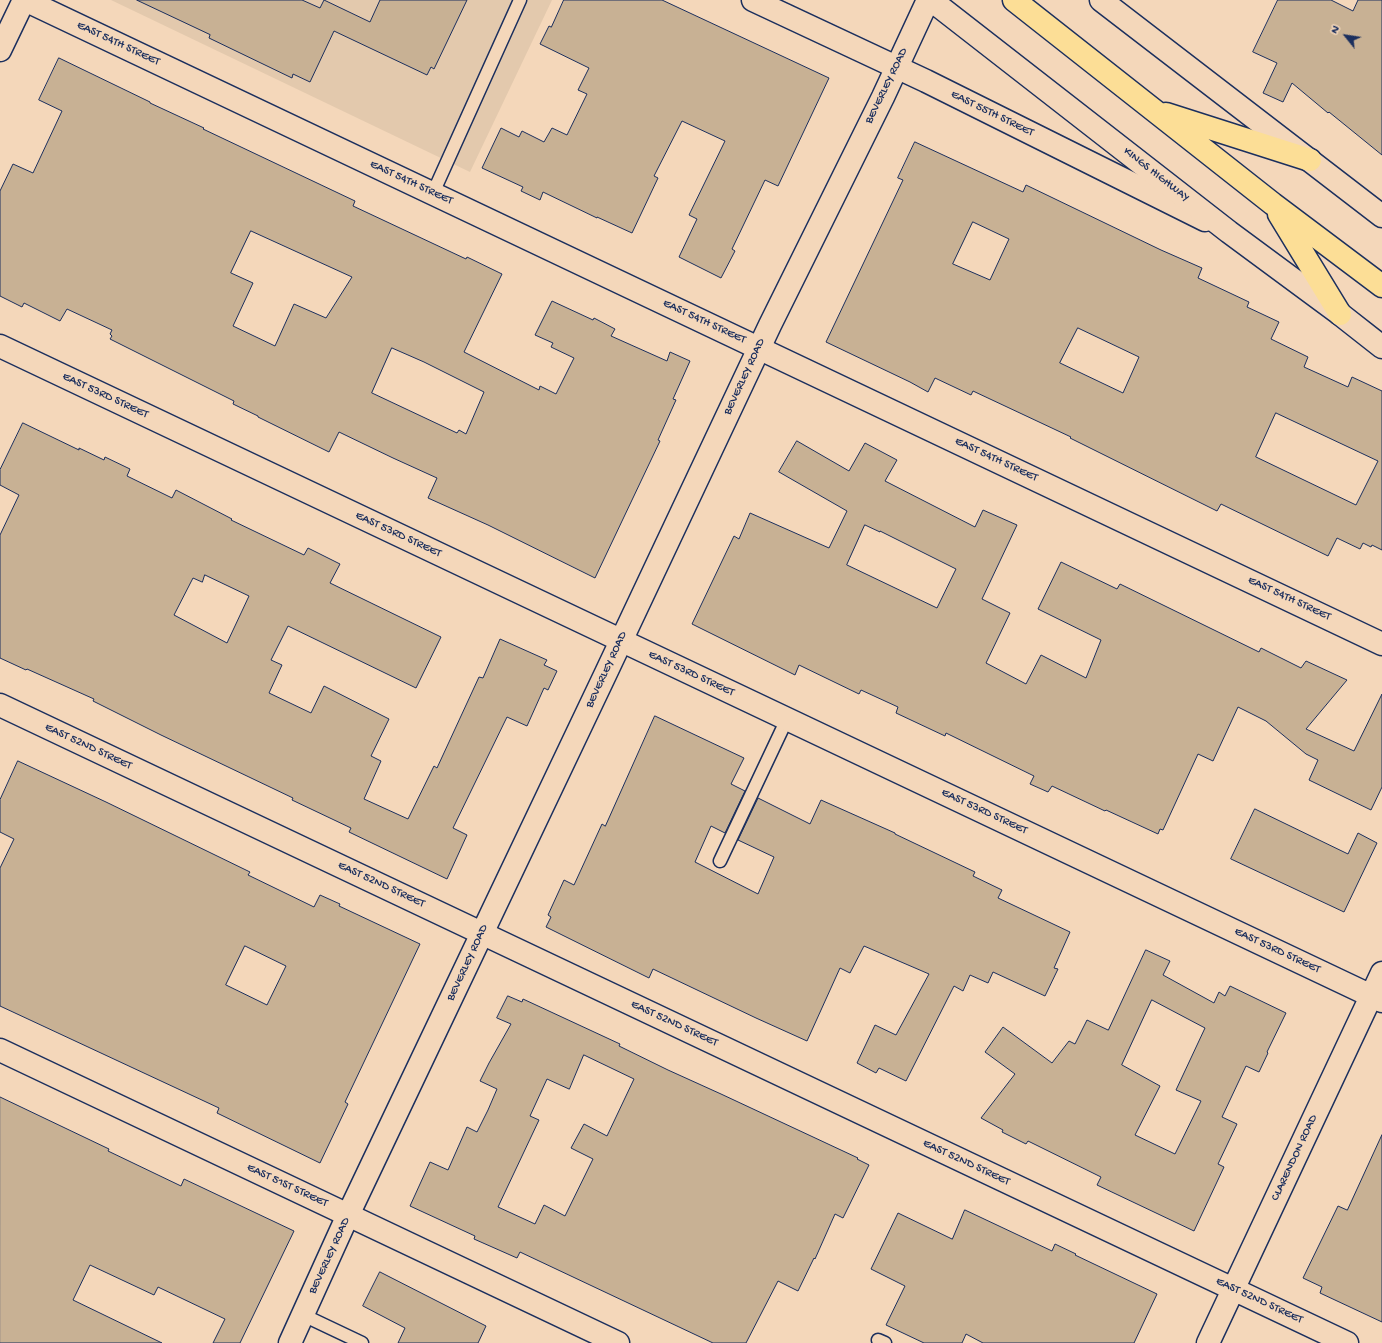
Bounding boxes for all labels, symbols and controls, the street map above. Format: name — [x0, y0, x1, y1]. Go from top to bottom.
north arrow — [1326, 16, 1366, 56]
street label: EAST 54TH STREET — [74, 18, 162, 70]
text: N — [1329, 24, 1343, 36]
street label: BEVERLEY ROAD — [862, 46, 912, 126]
street label: EAST 55TH STREET — [948, 88, 1036, 140]
street label: KINGS HIGHWAY — [1120, 145, 1192, 205]
street label: EAST 54TH STREET — [367, 157, 455, 209]
street label: EAST 54TH STREET — [660, 296, 748, 348]
street label: BEVERLEY ROAD — [721, 336, 769, 418]
street label: EAST 53RD STREET — [60, 370, 150, 422]
street label: EAST 54TH STREET — [952, 434, 1040, 486]
street label: EAST 53RD STREET — [353, 509, 443, 561]
street label: EAST 54TH STREET — [1245, 573, 1333, 625]
street label: BEVERLEY ROAD — [583, 629, 631, 711]
street label: EAST 53RD STREET — [646, 648, 736, 700]
street label: EAST 52ND STREET — [42, 721, 134, 773]
street label: EAST 53RD STREET — [939, 786, 1029, 838]
street label: EAST 52ND STREET — [335, 859, 427, 911]
street label: BEVERLEY ROAD — [444, 922, 492, 1004]
street label: EAST 53RD STREET — [1232, 925, 1322, 977]
street label: EAST 52ND STREET — [628, 998, 720, 1050]
street label: CLARENDON ROAD — [1269, 1112, 1321, 1204]
street label: EAST 52ND STREET — [920, 1137, 1012, 1189]
street label: EAST 51ST STREET — [244, 1161, 330, 1211]
street label: BEVERLEY ROAD — [306, 1215, 354, 1297]
street label: EAST 52ND STREET — [1213, 1275, 1305, 1327]

